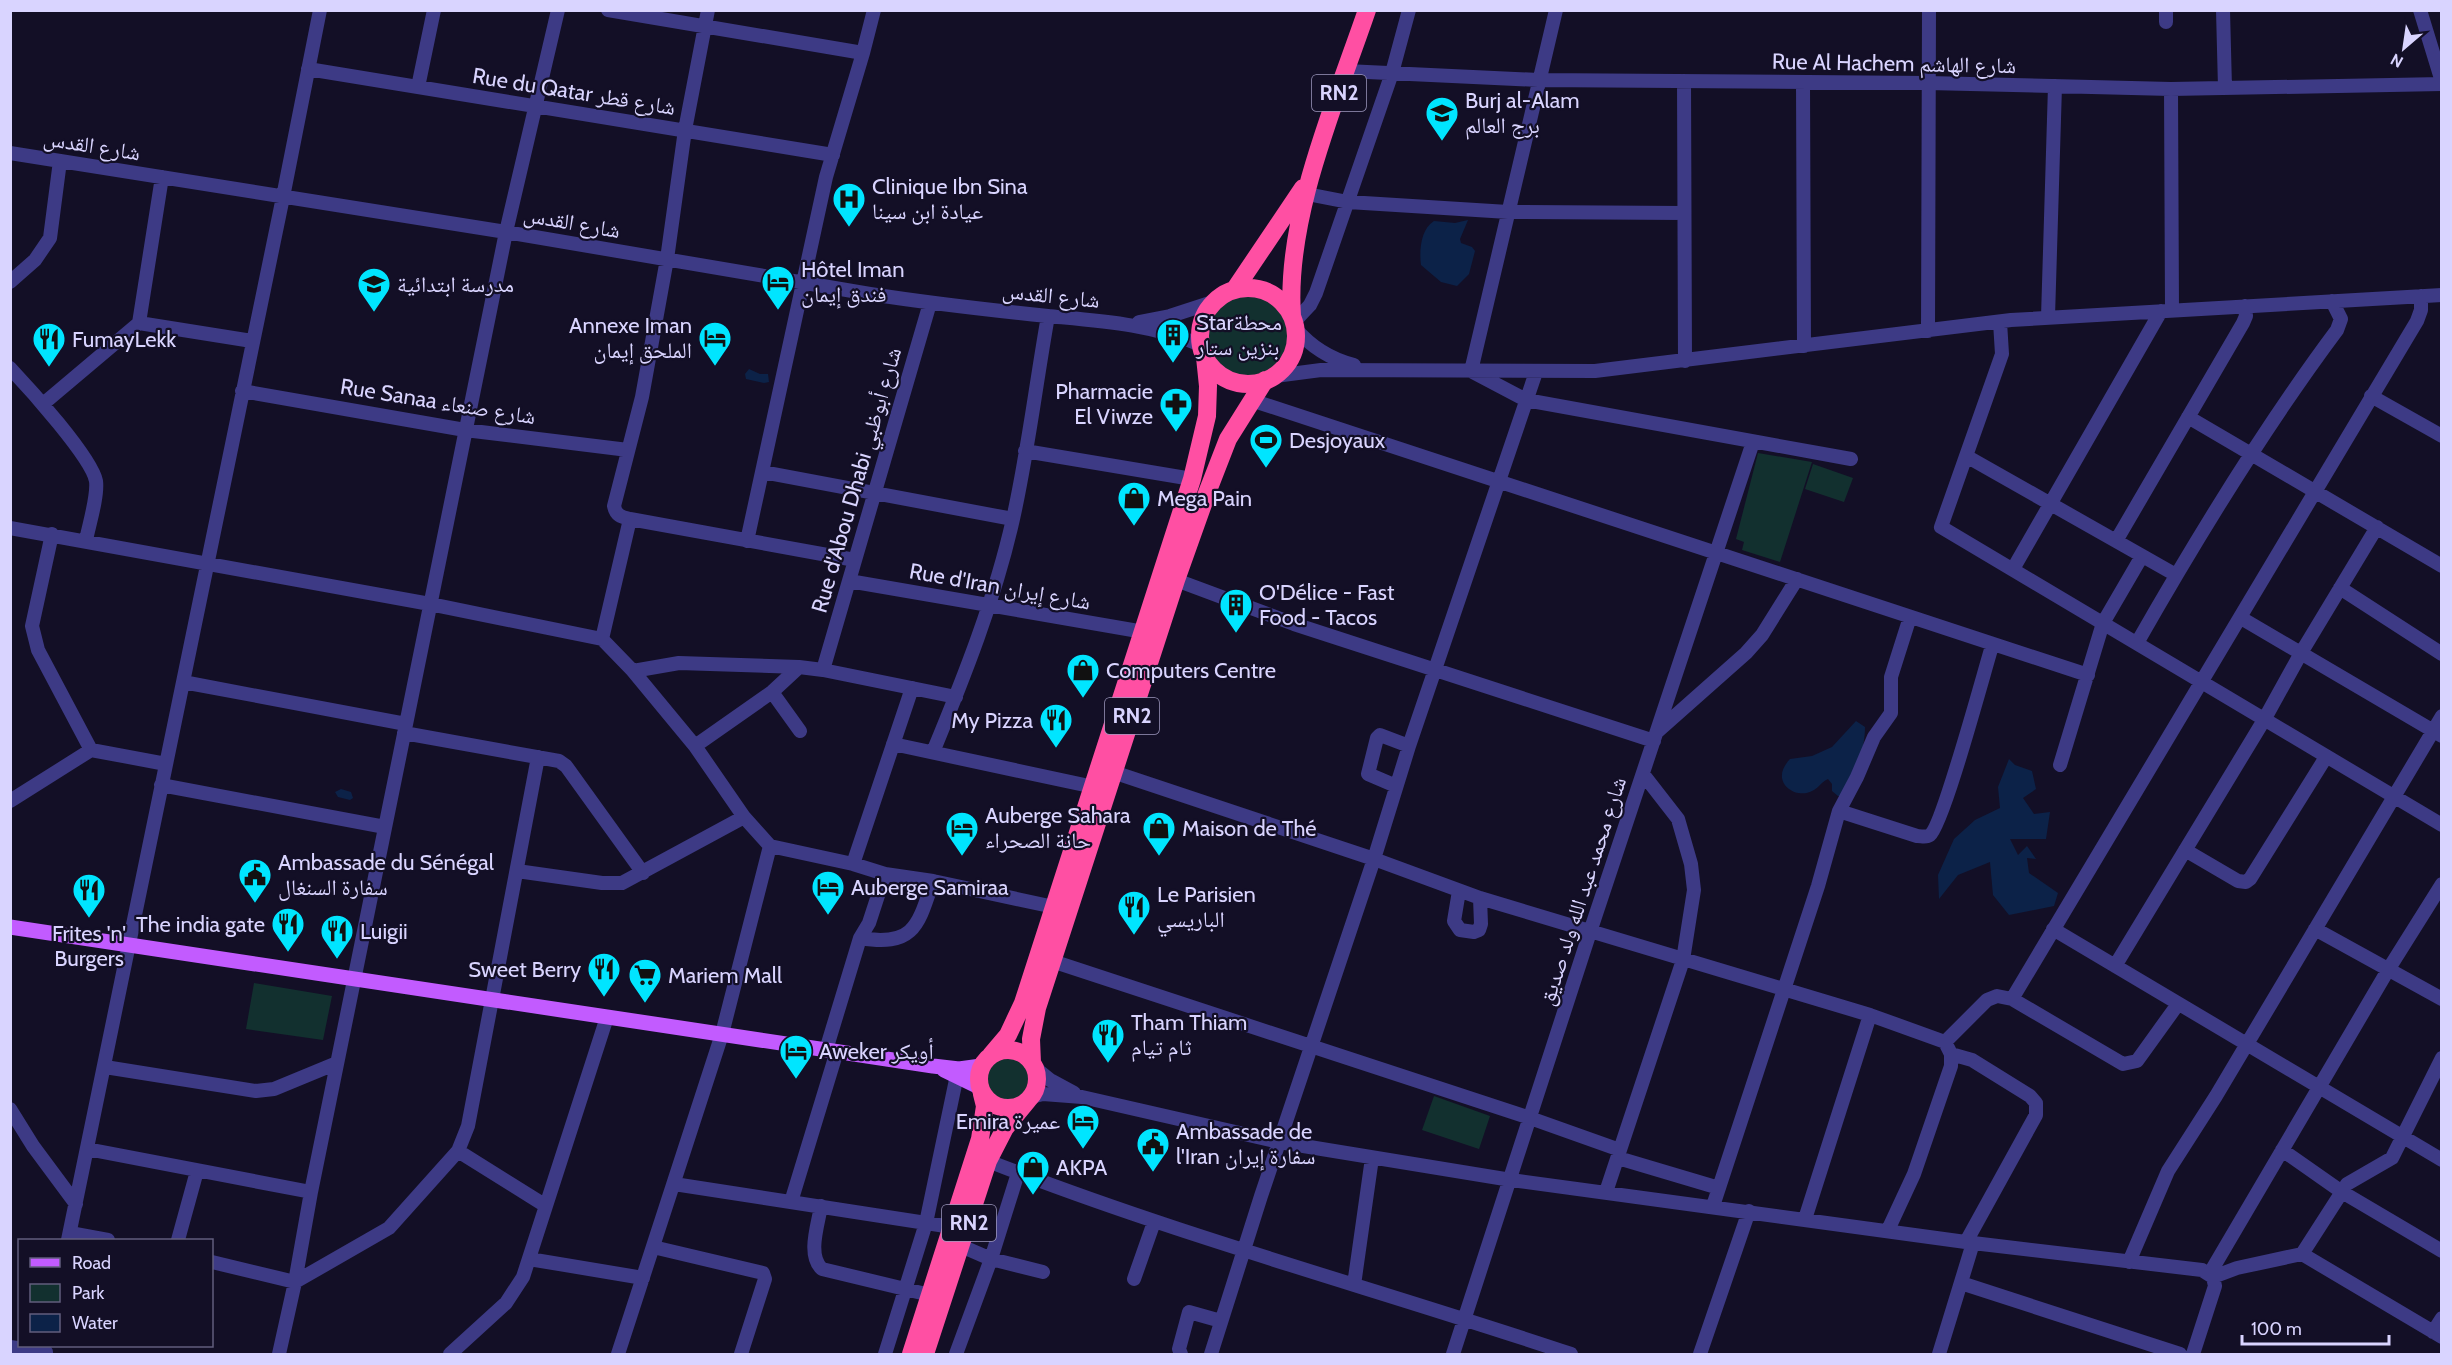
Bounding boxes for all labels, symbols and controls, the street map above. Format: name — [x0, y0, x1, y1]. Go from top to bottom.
north arrow — [2374, 18, 2434, 78]
street label: Rue Al Hachem شارع الهاشم — [1772, 48, 2016, 80]
text: N — [2387, 50, 2407, 72]
street label: Rue du Qatar شارع قطر — [471, 62, 677, 121]
road number: RN2 — [1312, 75, 1366, 111]
place label: Burj al-Alam برج العالم — [1465, 87, 1580, 140]
school or university icon: Burj al-Alam برج العالم — [1424, 95, 1460, 142]
street label: شارع القدس — [41, 125, 142, 166]
place label: Clinique Ibn Sina عيادة ابن سينا — [872, 173, 1028, 225]
hospital icon: Clinique Ibn Sina عيادة ابن سينا — [831, 181, 867, 228]
street label: شارع القدس — [521, 201, 622, 244]
place label: Hôtel Iman فندق إيمان — [801, 256, 904, 309]
hotel icon: Hôtel Iman فندق إيمان — [760, 264, 796, 311]
school or university icon: مدرسة ابتدائية — [356, 266, 392, 313]
place label: مدرسة ابتدائية — [397, 271, 514, 298]
street label: شارع القدس — [1001, 277, 1101, 314]
place label: Starمحطة بنزين ستار — [1195, 309, 1282, 361]
place label: Annexe Iman الملحق إيمان — [569, 312, 692, 365]
building icon: Starمحطة بنزين ستار — [1155, 317, 1191, 364]
hotel icon: Annexe Iman الملحق إيمان — [697, 320, 733, 367]
restaurant icon: FumayLekk — [31, 321, 67, 368]
place label: FumayLekk — [72, 326, 176, 353]
street label: Rue d'Abou Dhabi شارع أبوظبي — [806, 344, 911, 617]
street label: Rue Sanaa شارع صنعاء — [338, 373, 537, 430]
place label: Pharmacie El Viwze — [1055, 378, 1153, 430]
pharmacy icon: Pharmacie El Viwze — [1158, 386, 1194, 433]
sports icon: Desjoyaux — [1248, 422, 1284, 469]
place label: Desjoyaux — [1289, 427, 1386, 454]
shop icon: Mega Pain — [1116, 480, 1152, 527]
place label: Mega Pain — [1157, 485, 1252, 512]
street label: Rue d'Iran شارع إيران — [907, 557, 1093, 617]
place label: O'Délice - Fast Food - Tacos — [1259, 579, 1395, 631]
building icon: O'Délice - Fast Food - Tacos — [1218, 587, 1254, 634]
shop icon: Computers Centre — [1065, 652, 1101, 699]
place label: Computers Centre — [1106, 657, 1276, 684]
road number: RN2 — [1105, 698, 1159, 734]
restaurant icon: My Pizza — [1038, 702, 1074, 749]
place label: My Pizza — [951, 707, 1033, 734]
street label: شارع محمد عبد الله ولد صديق — [1533, 773, 1632, 1009]
place label: Auberge Sahara حانة الصحراء — [985, 802, 1131, 854]
hotel icon: Auberge Sahara حانة الصحراء — [944, 810, 980, 857]
shop icon: Maison de Thé — [1141, 810, 1177, 857]
place label: Maison de Thé — [1182, 815, 1317, 842]
place label: Ambassade du Sénégal سفارة السنغال — [278, 849, 495, 901]
public building icon: Ambassade du Sénégal سفارة السنغال — [237, 857, 273, 904]
hotel icon: Auberge Samiraa — [810, 869, 846, 916]
restaurant icon: Frites 'n' Burgers — [71, 872, 107, 919]
place label: Auberge Samiraa — [851, 874, 1009, 901]
place label: Le Parisien الباريسي — [1157, 881, 1256, 937]
restaurant icon: Le Parisien الباريسي — [1116, 889, 1152, 936]
restaurant icon: The india gate — [270, 906, 306, 953]
place label: The india gate — [136, 911, 265, 938]
restaurant icon: Luigii — [319, 913, 355, 960]
place label: Luigii — [360, 918, 408, 945]
place label: Frites 'n' Burgers — [52, 920, 126, 972]
restaurant icon: Sweet Berry — [586, 951, 622, 998]
place label: Sweet Berry — [468, 956, 581, 983]
supermarket icon: Mariem Mall — [627, 957, 663, 1004]
place label: Mariem Mall — [668, 962, 783, 989]
place label: Tham Thiam ثام تيام — [1131, 1009, 1247, 1062]
restaurant icon: Tham Thiam ثام تيام — [1090, 1017, 1126, 1064]
hotel icon: Aweker أويكر — [778, 1033, 814, 1080]
place label: Aweker أويكر — [819, 1038, 934, 1065]
hotel icon: Emira عميرة — [1065, 1103, 1101, 1150]
place label: Emira عميرة — [956, 1108, 1060, 1135]
place label: Ambassade de l'Iran سفارة إيران — [1176, 1118, 1316, 1171]
public building icon: Ambassade de l'Iran سفارة إيران — [1135, 1126, 1171, 1173]
shop icon: AKPA — [1015, 1149, 1051, 1196]
place label: AKPA — [1056, 1154, 1108, 1181]
road number: RN2 — [942, 1205, 996, 1241]
legend — [18, 1239, 213, 1347]
text: Road — [72, 1252, 111, 1274]
text: Park — [72, 1282, 105, 1304]
scale bar — [2242, 1308, 2389, 1346]
text: Water — [72, 1312, 118, 1334]
text: 100 m — [2251, 1318, 2302, 1340]

